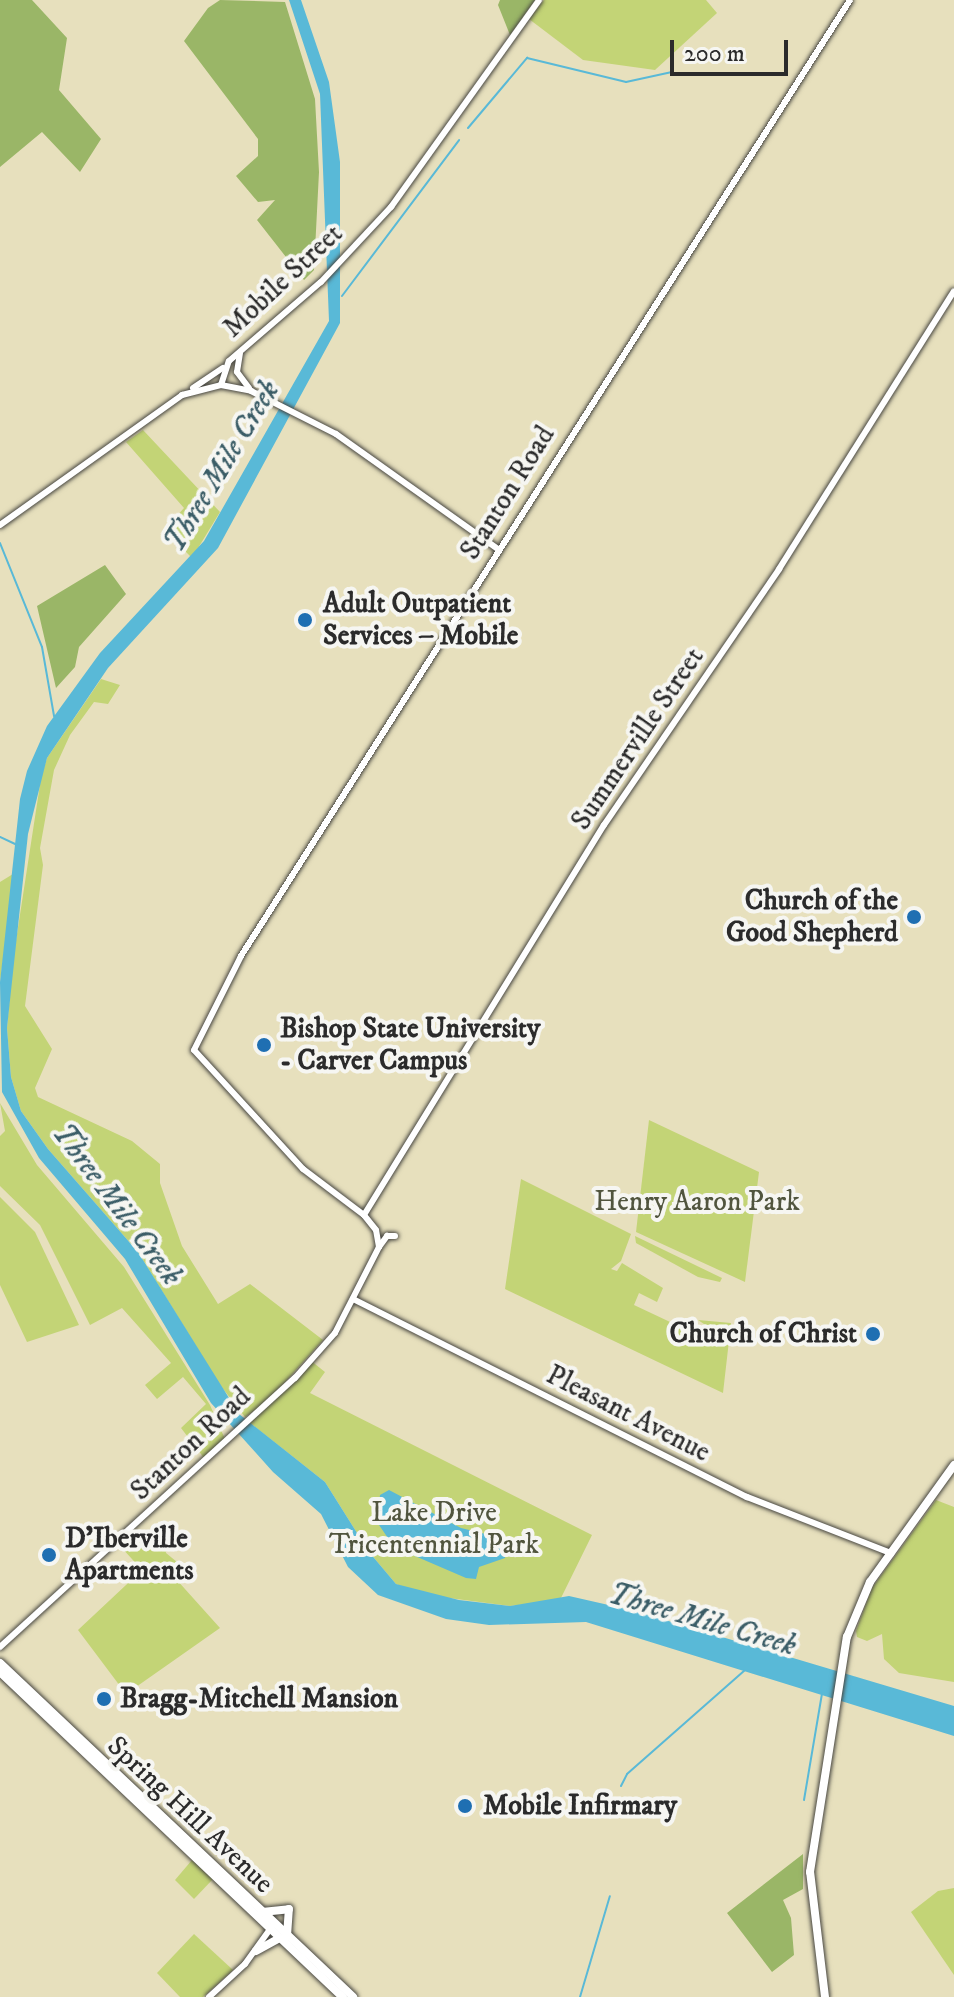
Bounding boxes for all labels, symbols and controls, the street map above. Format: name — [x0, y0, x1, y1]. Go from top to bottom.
scale bar — [674, 24, 792, 74]
text: 200 m — [684, 39, 745, 69]
street label: Mobile Street — [216, 217, 350, 345]
water label: Three Mile Creek — [158, 375, 288, 559]
street label: Stanton Road — [454, 420, 562, 566]
place label: Adult Outpatient Services – Mobile — [323, 587, 518, 653]
marker: Adult Outpatient Services – Mobile — [294, 609, 316, 631]
street label: Summerville Street — [565, 641, 711, 837]
place label: Church of the Good Shepherd — [726, 884, 898, 950]
marker: Church of the Good Shepherd — [905, 908, 923, 926]
place label: Bishop State University - Carver Campus — [280, 1012, 540, 1078]
marker: Bishop State University - Carver Campus — [255, 1036, 273, 1054]
water label: Three Mile Creek — [43, 1117, 189, 1293]
park label: Henry Aaron Park — [594, 1185, 800, 1219]
place label: Church of Christ — [670, 1317, 857, 1351]
marker: Church of Christ — [864, 1325, 882, 1343]
street label: Pleasant Avenue — [540, 1358, 716, 1470]
street label: Stanton Road — [124, 1380, 258, 1508]
park label: Lake Drive Tricentennial Park — [329, 1496, 539, 1562]
place label: D'Iberville Apartments — [65, 1522, 194, 1588]
marker: D'Iberville Apartments — [40, 1546, 58, 1564]
water label: Three Mile Creek — [604, 1577, 800, 1665]
place label: Bragg-Mitchell Mansion — [120, 1682, 398, 1716]
marker: Bragg-Mitchell Mansion — [95, 1690, 113, 1708]
street label: Spring Hill Avenue — [100, 1729, 280, 1901]
place label: Mobile Infirmary — [483, 1789, 677, 1823]
marker: Mobile Infirmary — [454, 1795, 476, 1817]

